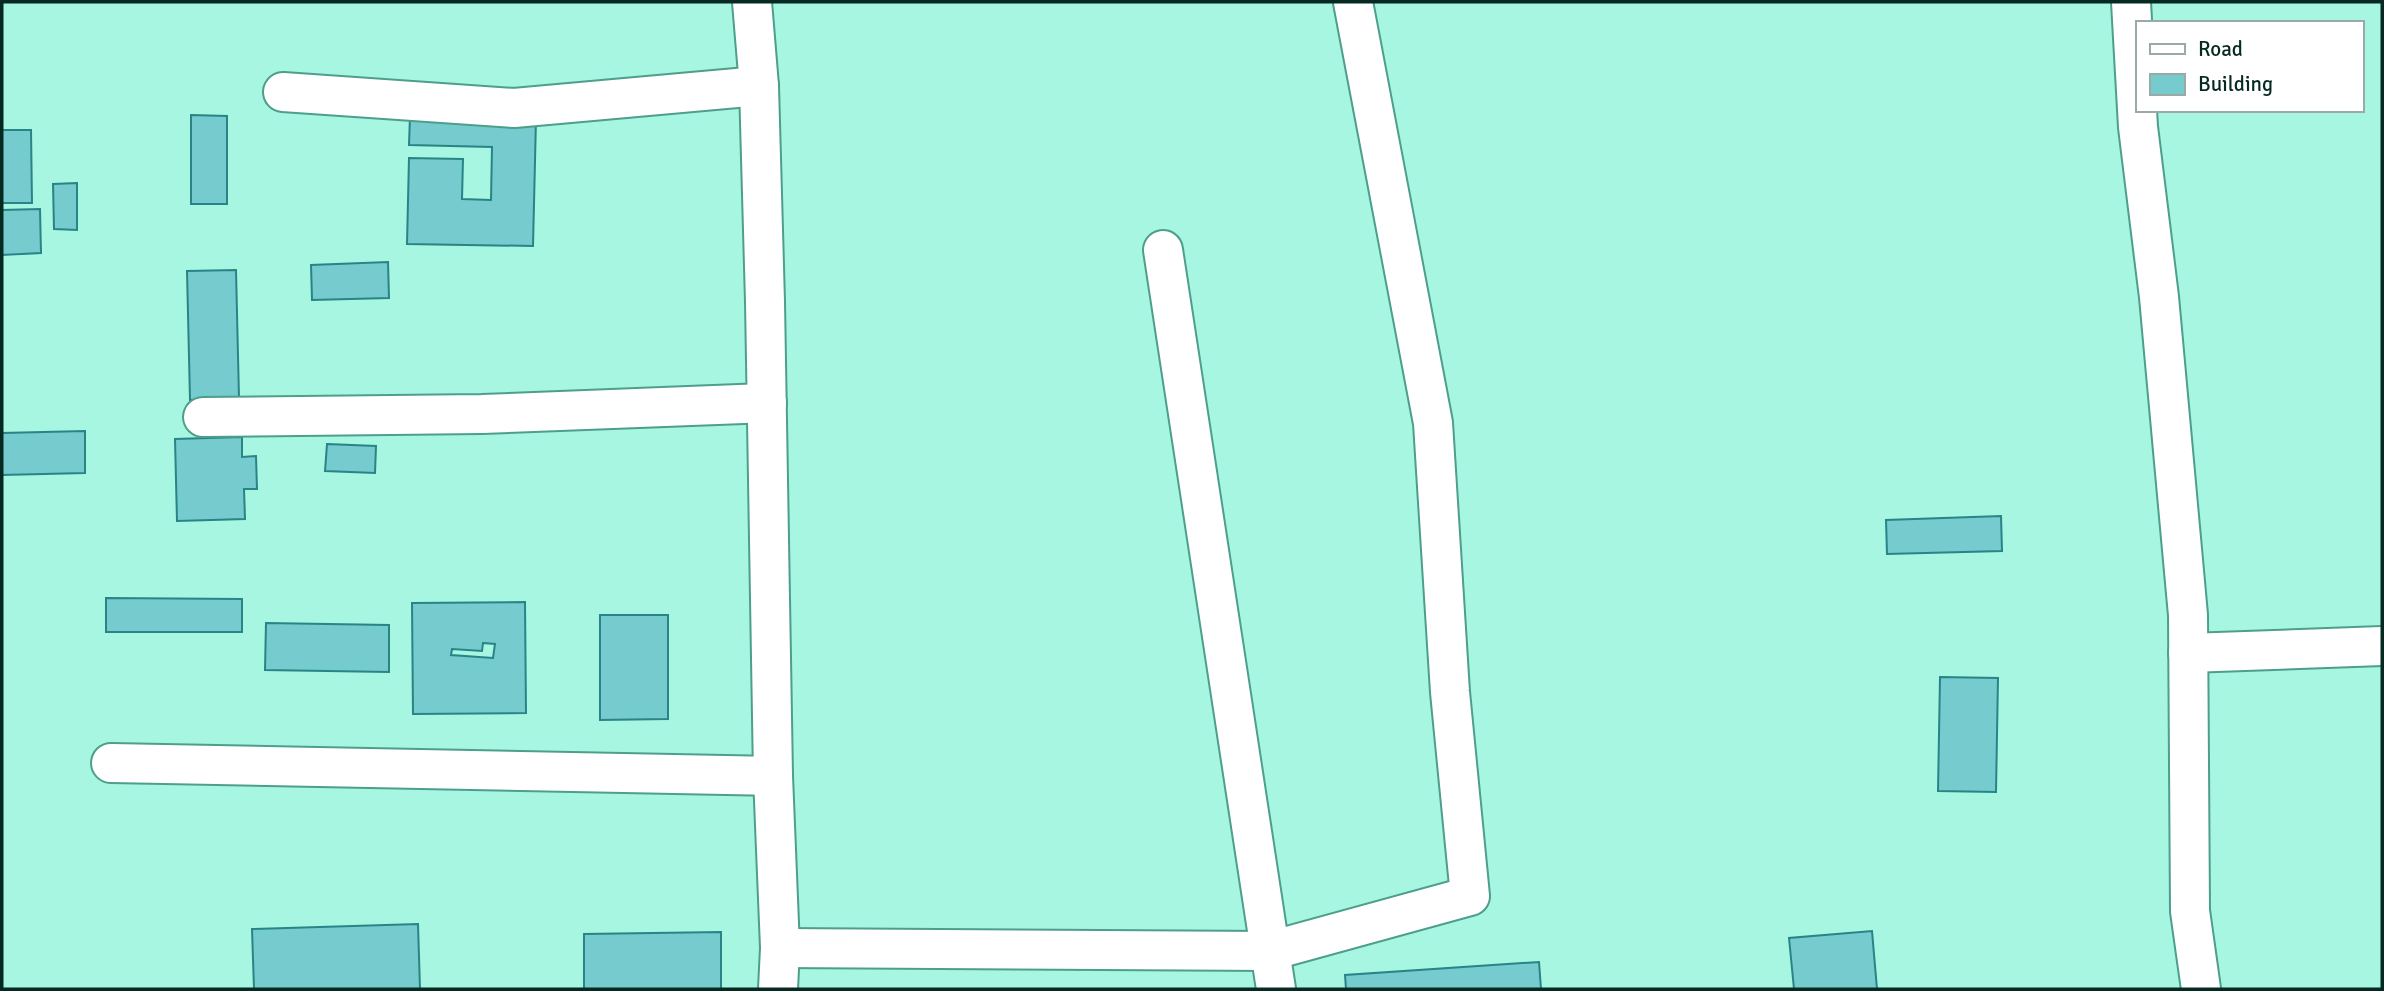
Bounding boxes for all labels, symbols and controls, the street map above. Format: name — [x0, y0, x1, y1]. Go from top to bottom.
legend — [2136, 21, 2363, 112]
text: Road — [2198, 36, 2243, 62]
text: Building — [2198, 71, 2273, 97]

